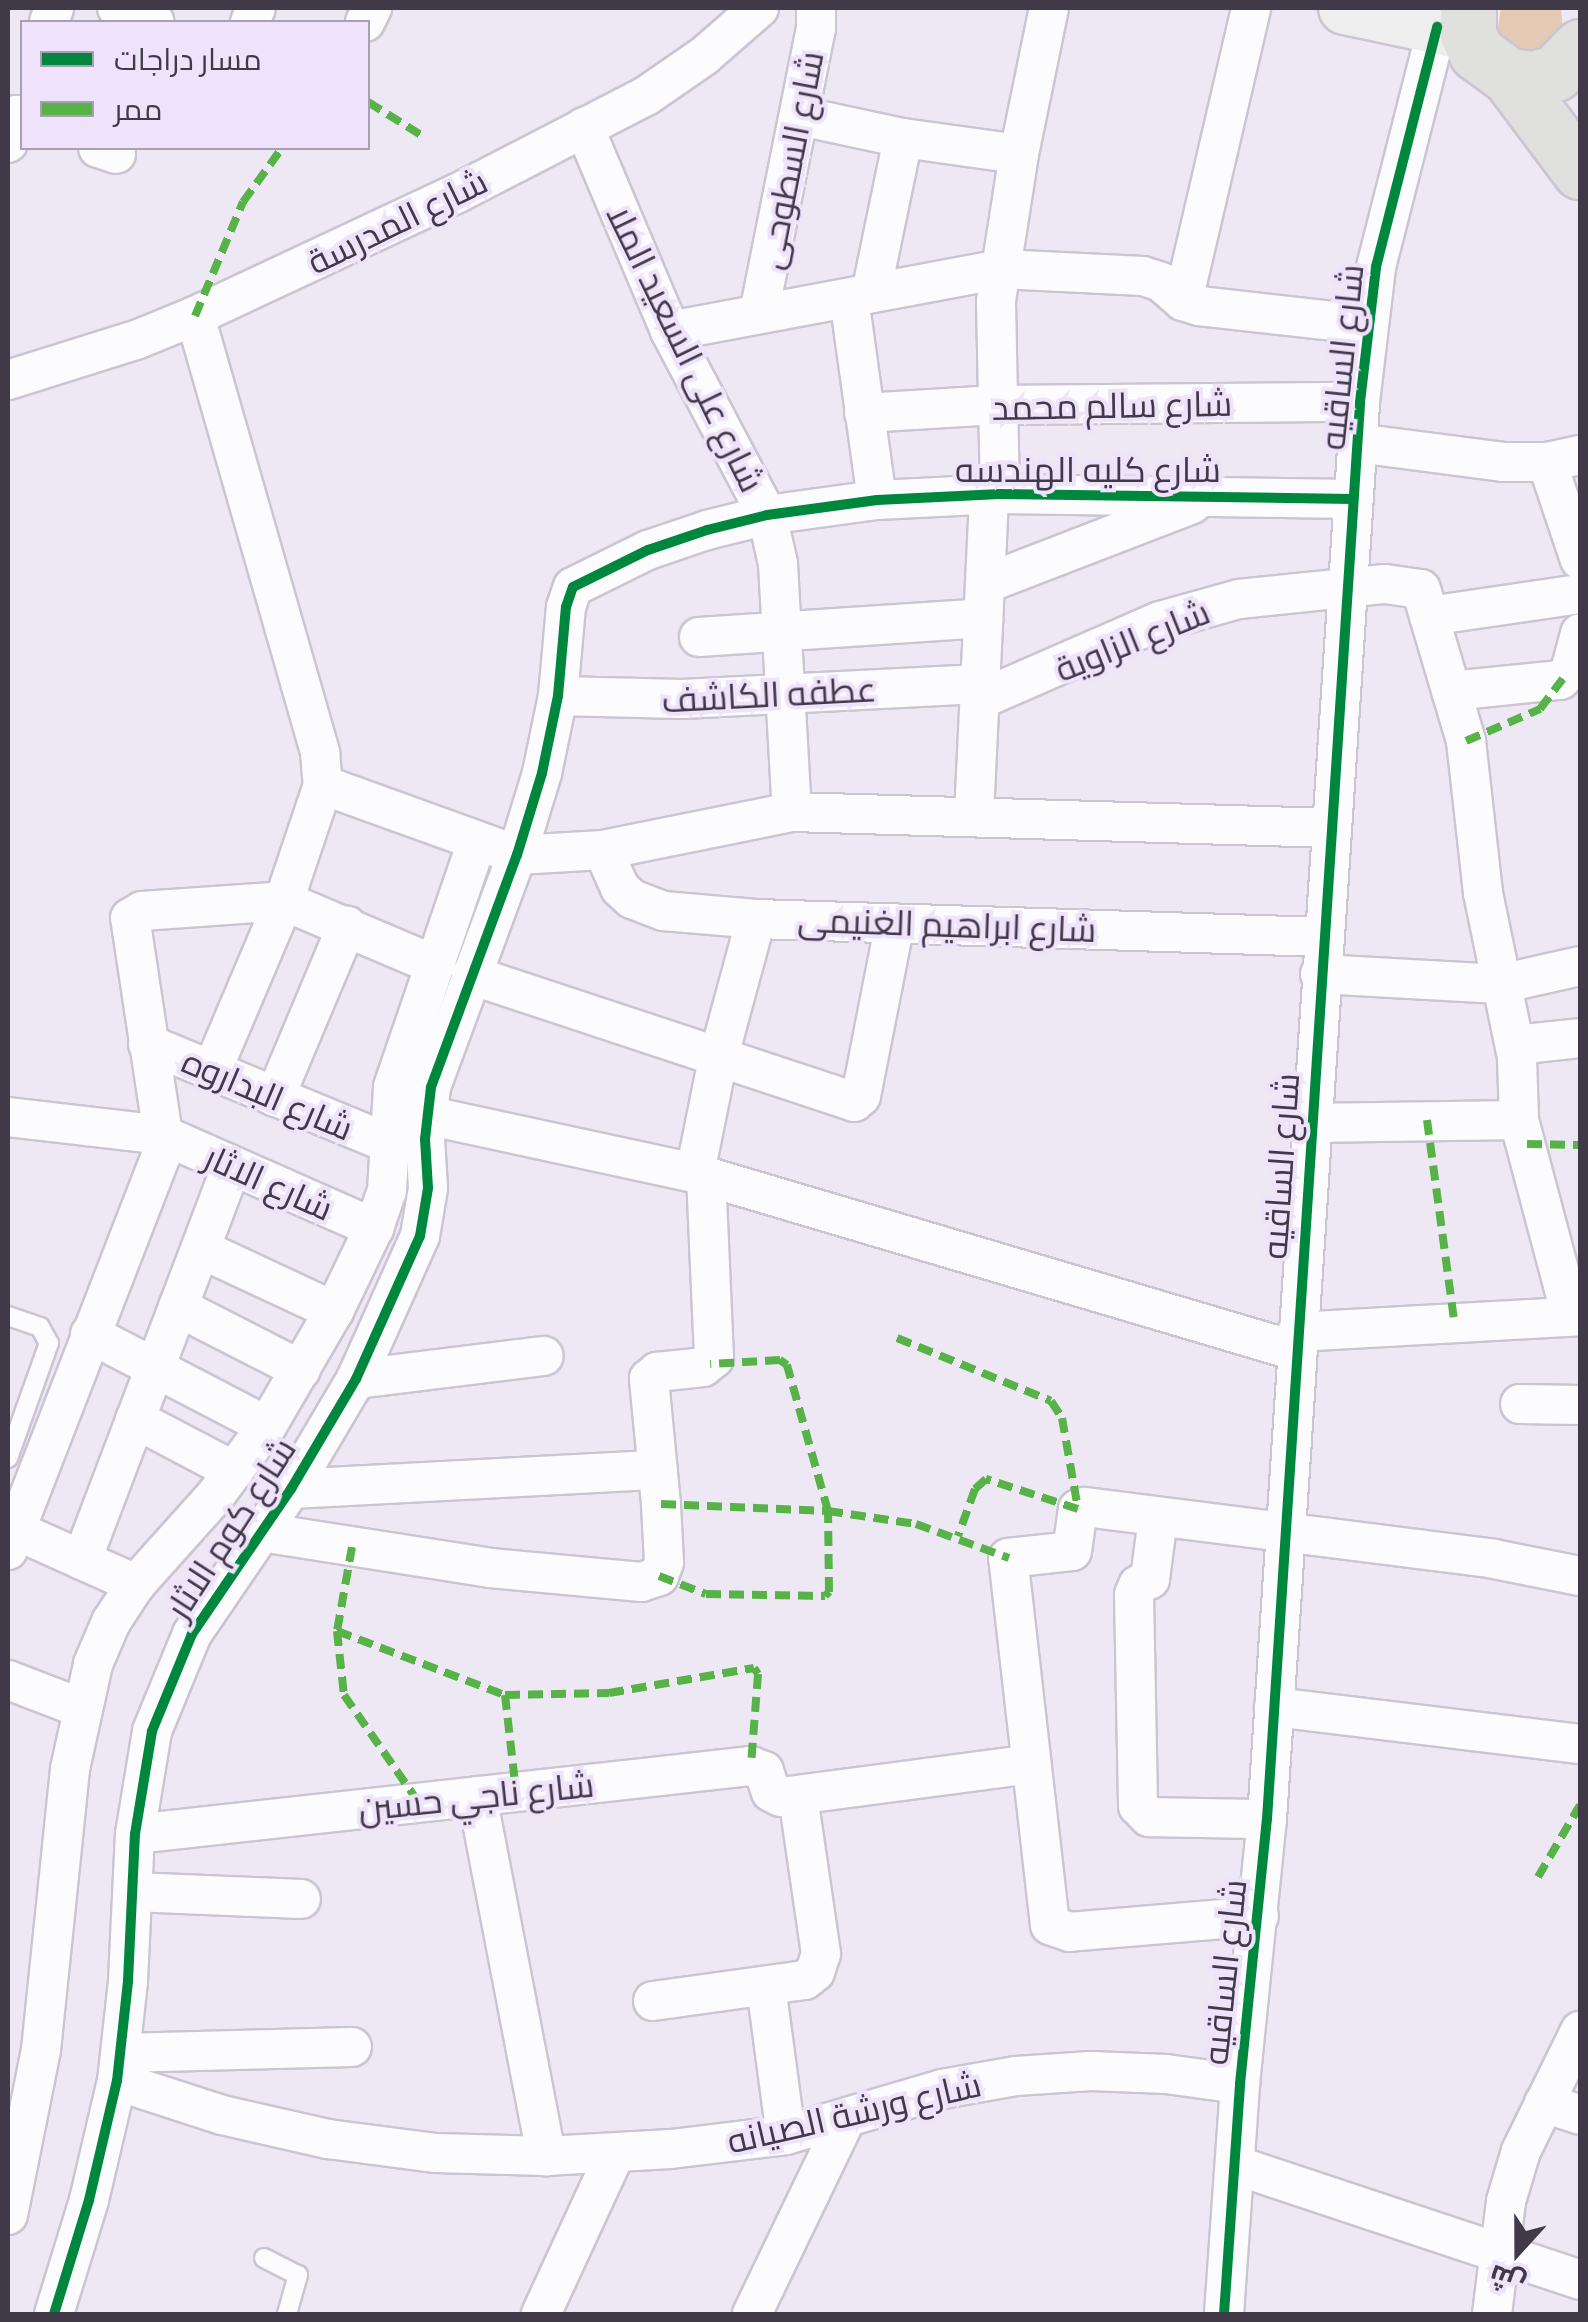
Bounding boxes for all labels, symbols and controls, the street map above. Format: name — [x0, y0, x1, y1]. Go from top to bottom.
legend — [20, 20, 370, 150]
text: مسار دراجات — [114, 39, 262, 78]
street label: شارع السطوحى — [748, 47, 832, 273]
text: ممر — [114, 89, 163, 128]
street label: شارع المدرسة — [300, 159, 494, 283]
street label: شارع على السعيد الملا — [598, 198, 774, 498]
street label: شارع الساقيه — [1310, 262, 1372, 452]
street label: شارع سالم محمد — [991, 382, 1233, 428]
street label: شارع كليه الهندسه — [955, 448, 1221, 490]
street label: شارع الزاوية — [1049, 590, 1215, 690]
street label: عطفه الكاشف — [660, 667, 878, 721]
street label: شارع ابراهيم الغنيمى — [797, 898, 1097, 950]
street label: شارع البداروه — [176, 1039, 360, 1149]
street label: شارع الساقيه — [1253, 1072, 1307, 1260]
street label: شارع الاثار — [198, 1135, 340, 1229]
street label: شارع كوم الاثار — [156, 1430, 304, 1626]
street label: شارع ناجي حسين — [356, 1763, 596, 1829]
street label: شارع الساقيه — [1193, 1877, 1255, 2067]
street label: شارع ورشة الصيانه — [723, 2062, 985, 2162]
north arrow — [1468, 2202, 1568, 2302]
text: ش — [1484, 2257, 1530, 2304]

